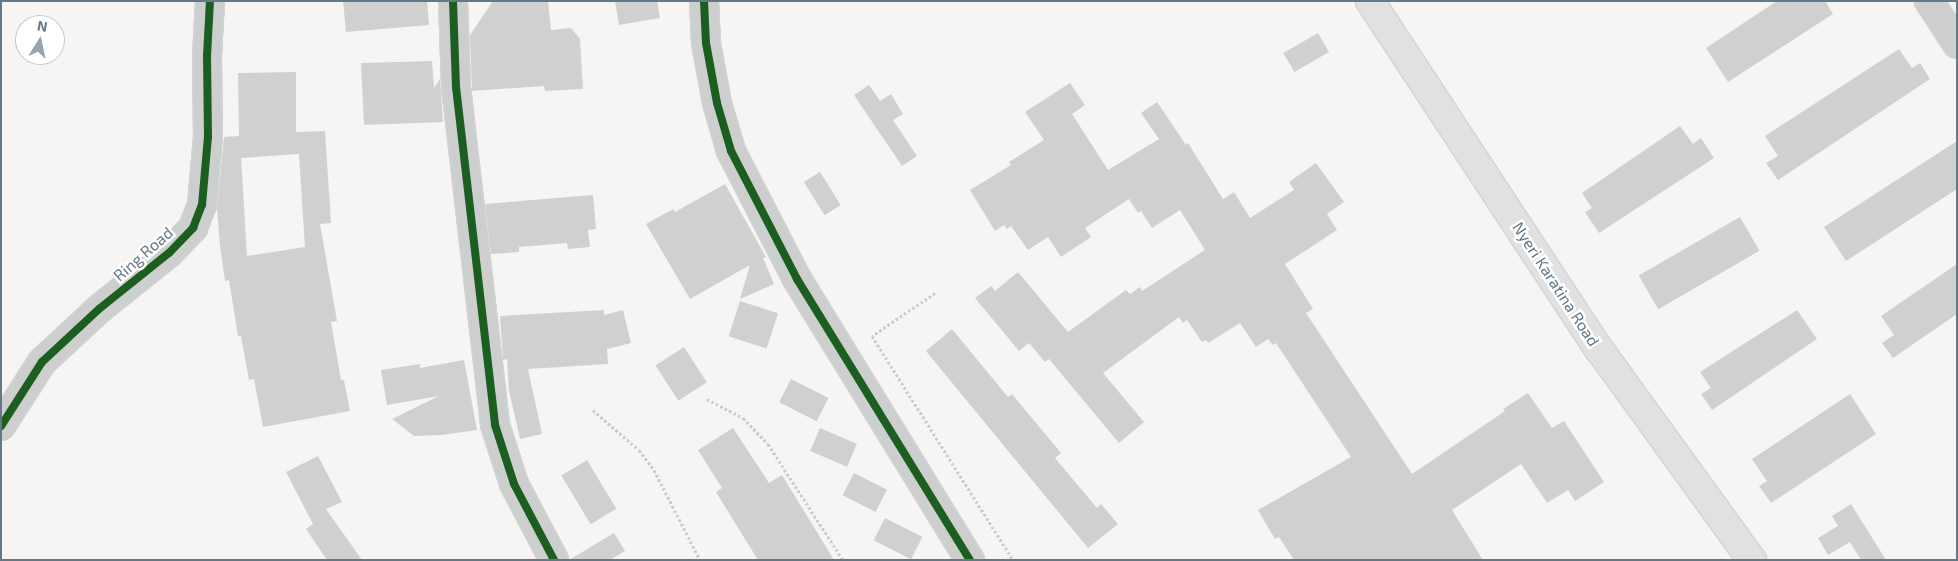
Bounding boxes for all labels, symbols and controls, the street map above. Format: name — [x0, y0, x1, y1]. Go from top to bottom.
north arrow — [15, 15, 65, 65]
text: N — [36, 16, 49, 35]
street label: Nyeri Karatina Road — [1509, 218, 1603, 350]
street label: Ring Road — [109, 223, 177, 285]

